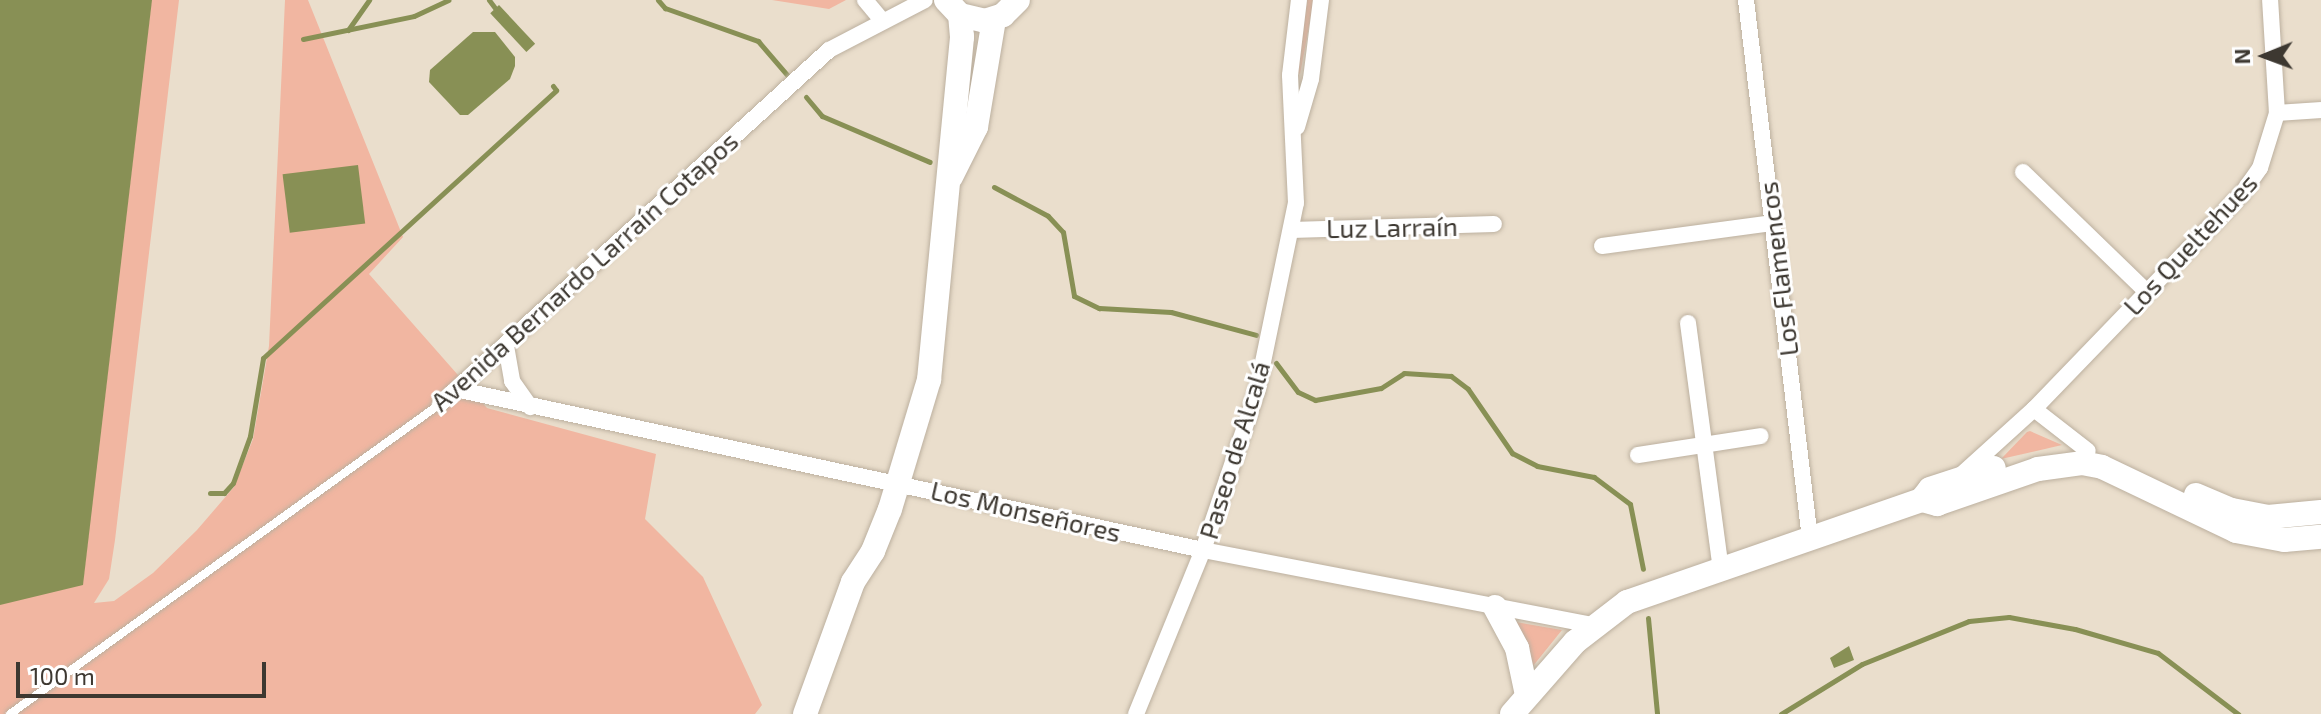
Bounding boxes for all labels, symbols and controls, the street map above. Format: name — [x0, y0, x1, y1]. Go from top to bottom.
north arrow — [2225, 16, 2305, 96]
text: N — [2228, 48, 2254, 65]
street label: Avenida Bernardo Larraín Cotapos — [424, 125, 744, 417]
street label: Los Queltehues — [2117, 167, 2263, 321]
street label: Los Flamencos — [1752, 180, 1804, 358]
street label: Luz Larraín — [1326, 210, 1458, 244]
street label: Paseo de Alcalá — [1192, 357, 1276, 543]
street label: Los Monseñores — [928, 474, 1124, 548]
scale bar — [20, 646, 270, 696]
text: 100 m — [30, 661, 95, 690]

